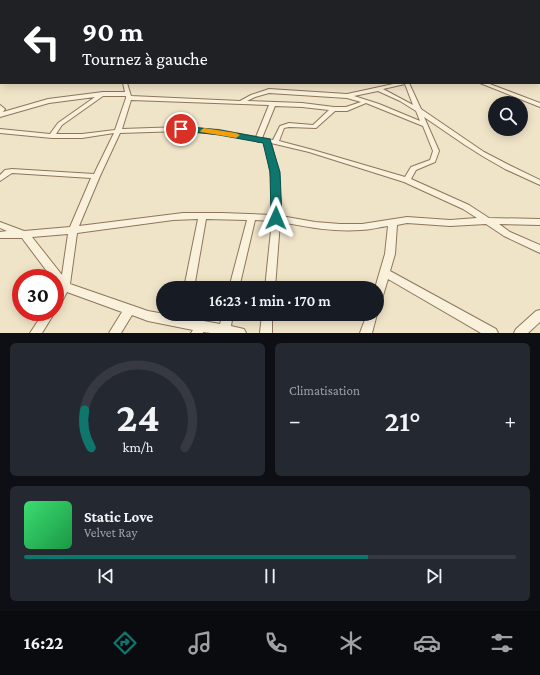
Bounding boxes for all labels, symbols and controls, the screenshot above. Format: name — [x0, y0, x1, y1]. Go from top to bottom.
icon: left — [16, 16, 68, 68]
text: 90 m — [82, 16, 143, 47]
text: Tournez à gauche — [82, 49, 208, 69]
map controls — [488, 96, 528, 136]
button: search — [488, 96, 528, 136]
pin — [164, 112, 198, 146]
icon: arrive — [170, 118, 192, 140]
position arrow — [255, 197, 297, 239]
speed limit sign: 30 — [12, 269, 64, 321]
text: 16:23 · 1 min · 170 m — [209, 293, 331, 309]
text: Climatisation — [289, 383, 360, 398]
text: 24 — [116, 393, 159, 439]
text: 21° — [384, 404, 421, 437]
text: − — [289, 408, 301, 433]
text: + — [504, 408, 516, 433]
text: km/h — [122, 438, 153, 454]
text: Static Love — [84, 509, 153, 525]
text: Velvet Ray — [84, 525, 137, 540]
icon: previous — [95, 565, 117, 587]
icon: pause — [259, 565, 281, 587]
icon: next — [423, 565, 445, 587]
icon: directions — [111, 629, 139, 657]
icon: music — [186, 629, 214, 657]
icon: phone — [262, 629, 290, 657]
icon: climate — [337, 629, 365, 657]
icon: car — [413, 629, 441, 657]
icon: filters — [488, 629, 516, 657]
text: 16:22 — [24, 633, 63, 653]

